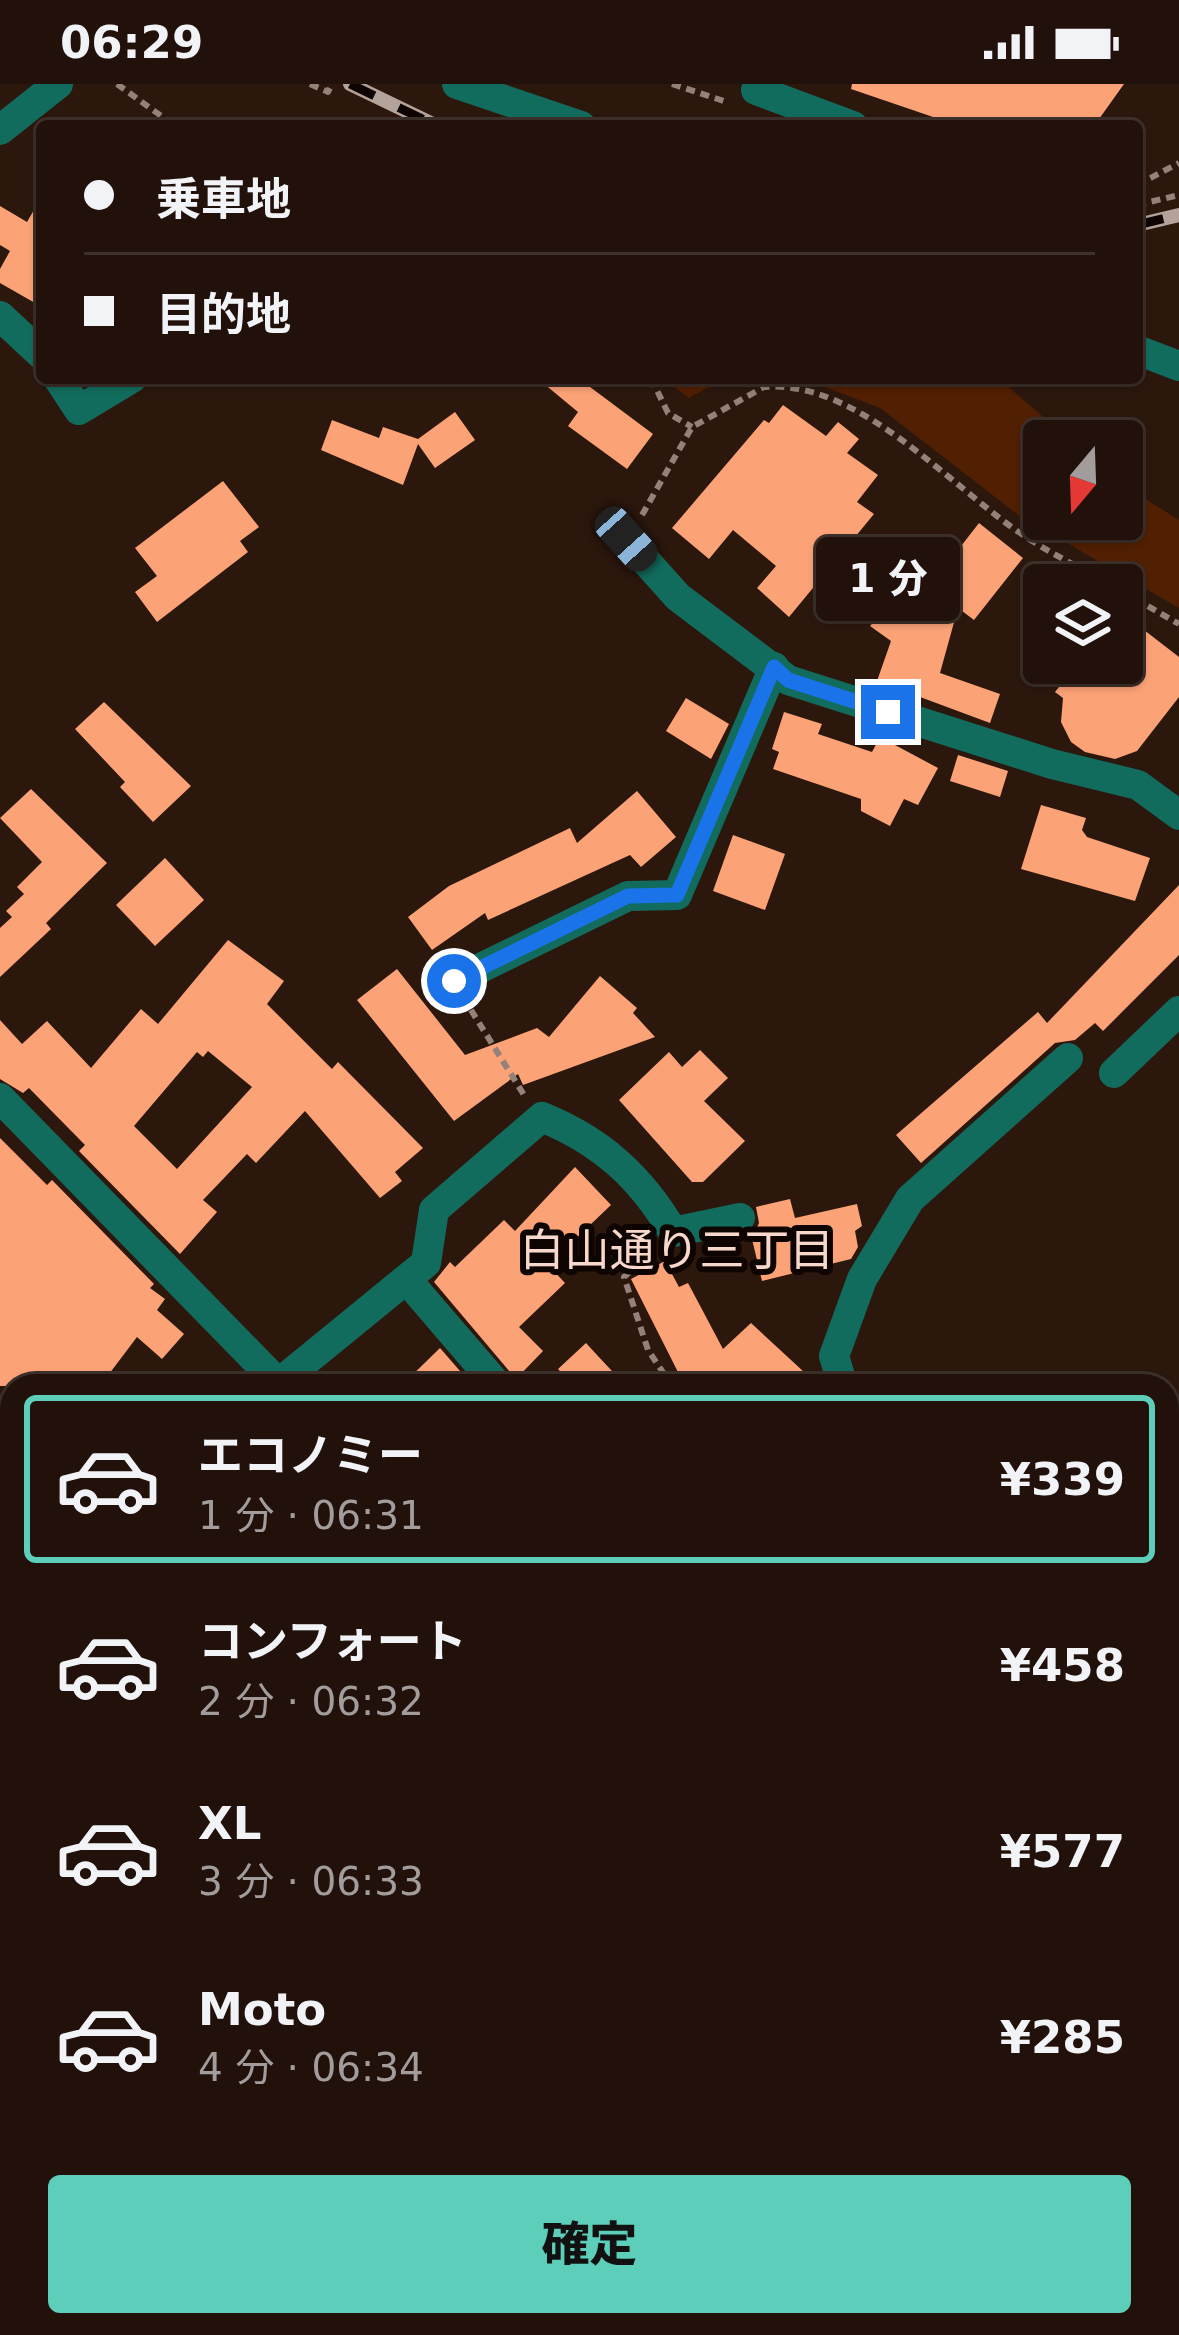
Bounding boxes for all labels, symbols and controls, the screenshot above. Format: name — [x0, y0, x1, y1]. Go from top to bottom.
text: 06:29 — [60, 16, 203, 69]
text: 乗車地 — [156, 173, 291, 226]
text: 目的地 — [156, 288, 291, 341]
north arrow — [1023, 420, 1143, 540]
map controls — [1023, 420, 1143, 684]
car — [589, 500, 663, 578]
callout: 1 分 — [816, 538, 960, 622]
text: 1 分 — [848, 556, 928, 601]
button: layers — [1023, 564, 1143, 684]
route end — [861, 685, 915, 739]
route start — [427, 954, 481, 1008]
district label: 白山通り三丁目 — [519, 1224, 835, 1277]
icon: car — [54, 1425, 162, 1533]
text: エコノミー — [198, 1429, 423, 1482]
text: ¥339 — [1000, 1453, 1125, 1506]
text: 1 分 · 06:31 — [198, 1493, 424, 1538]
icon: car — [54, 1611, 162, 1719]
text: コンフォート — [198, 1615, 467, 1668]
text: ¥458 — [1000, 1639, 1125, 1692]
text: 2 分 · 06:32 — [198, 1679, 424, 1724]
icon: car — [54, 1797, 162, 1905]
text: XL — [198, 1797, 261, 1850]
text: ¥577 — [1000, 1825, 1125, 1878]
text: 3 分 · 06:33 — [198, 1859, 424, 1904]
icon: car — [54, 1983, 162, 2091]
text: Moto — [198, 1983, 326, 2036]
text: ¥285 — [1000, 2011, 1125, 2064]
text: 4 分 · 06:34 — [198, 2045, 424, 2090]
button: 確定 — [48, 2175, 1131, 2313]

